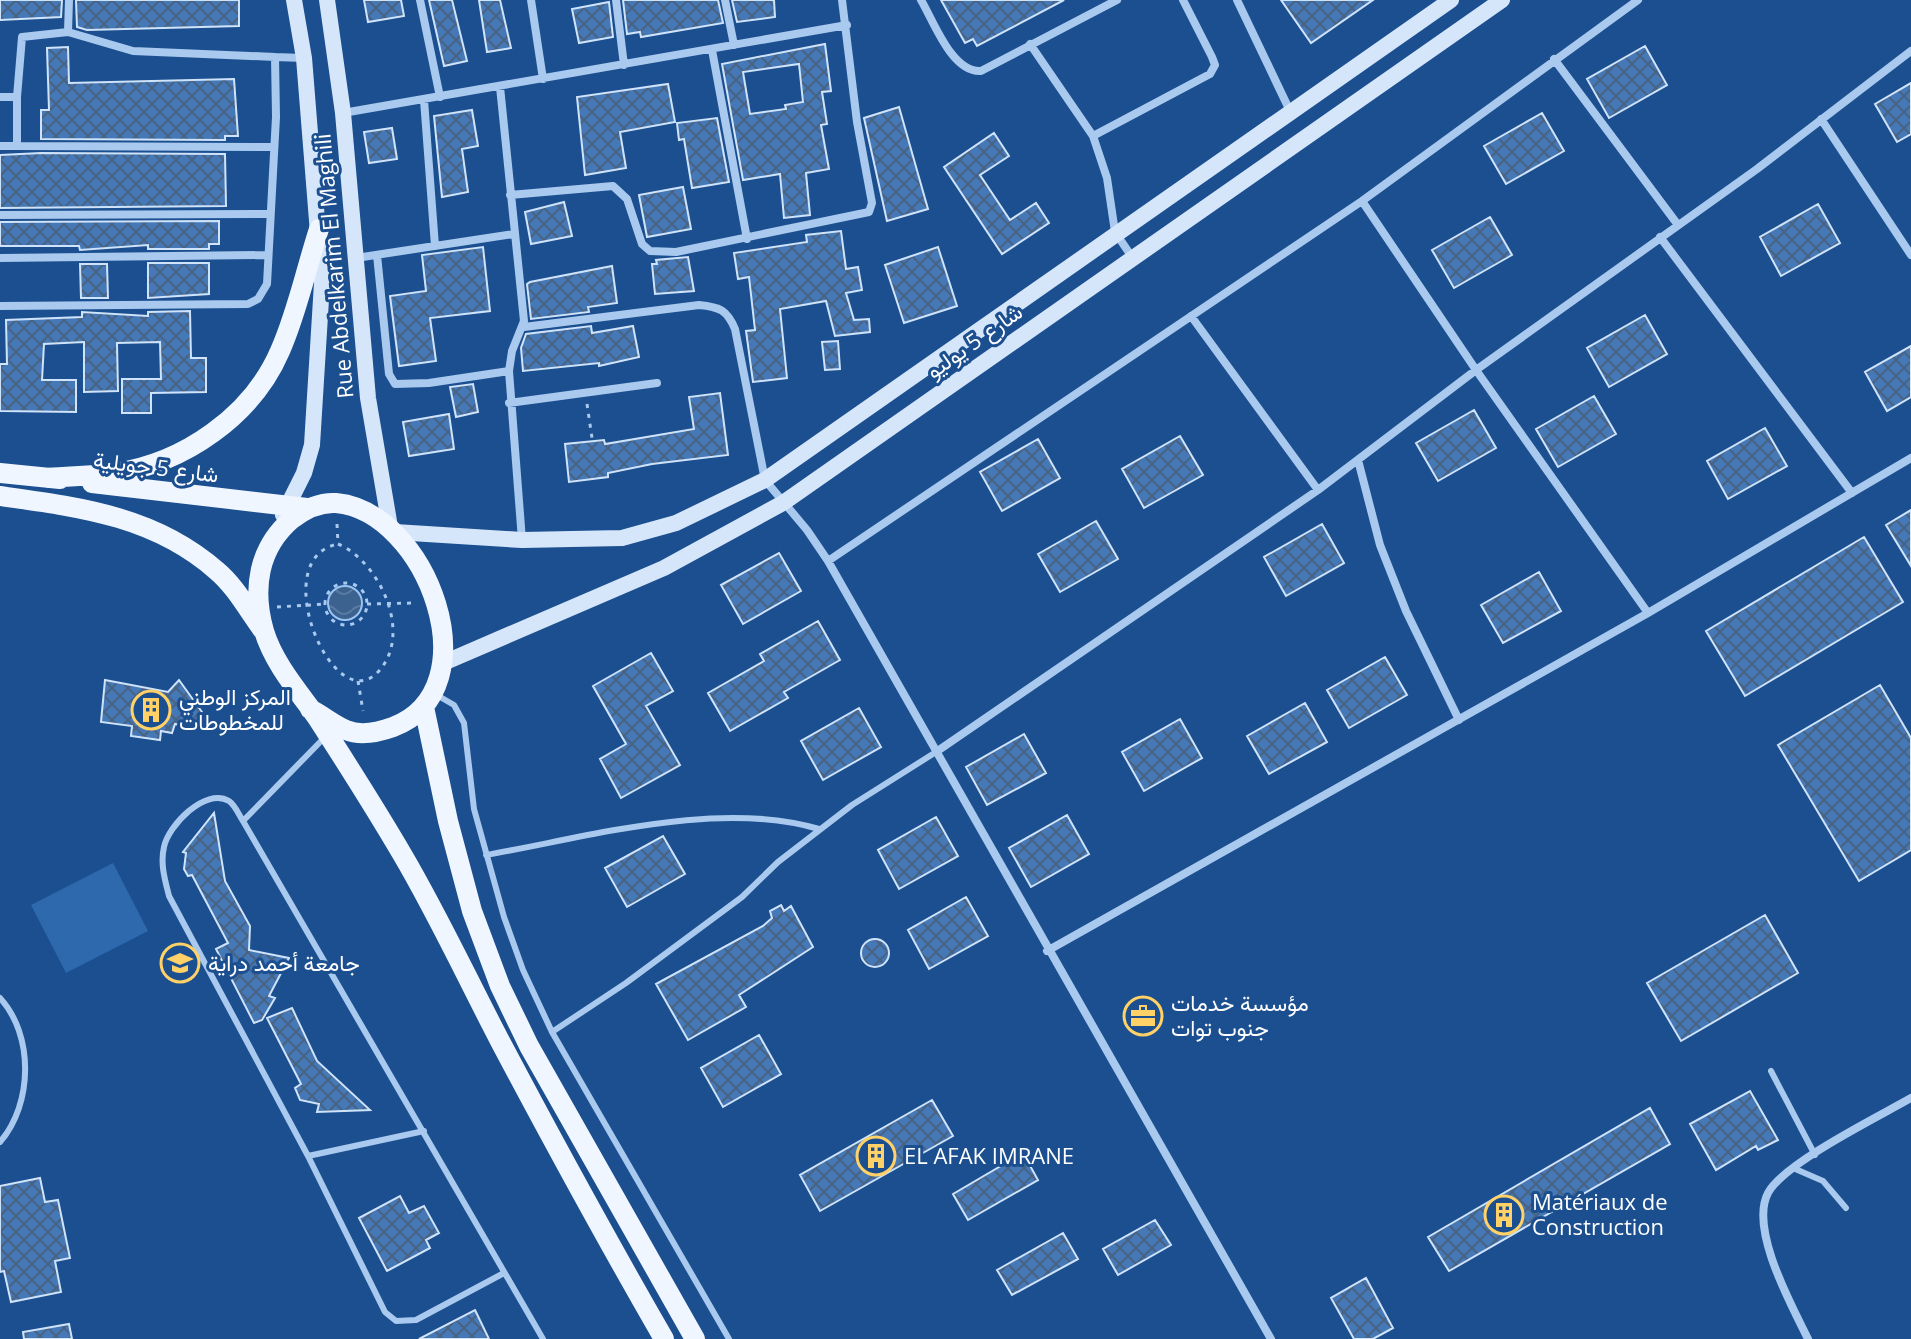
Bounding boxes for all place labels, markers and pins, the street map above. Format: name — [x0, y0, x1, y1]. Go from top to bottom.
place label: المركز الوطني للمخطوطات — [179, 681, 291, 736]
building icon: المركز الوطني للمخطوطات — [130, 689, 172, 731]
school or university icon: جامعة أحمد دراية — [159, 942, 201, 984]
place label: جامعة أحمد دراية — [208, 947, 360, 977]
place label: مؤسسة خدمات جنوب توات — [1171, 987, 1309, 1042]
office icon: مؤسسة خدمات جنوب توات — [1122, 995, 1164, 1037]
building icon: EL AFAK IMRANE — [855, 1135, 897, 1177]
place label: EL AFAK IMRANE — [904, 1140, 1074, 1170]
place label: Matériaux de Construction — [1532, 1186, 1668, 1241]
building icon: Matériaux de Construction — [1483, 1194, 1525, 1236]

